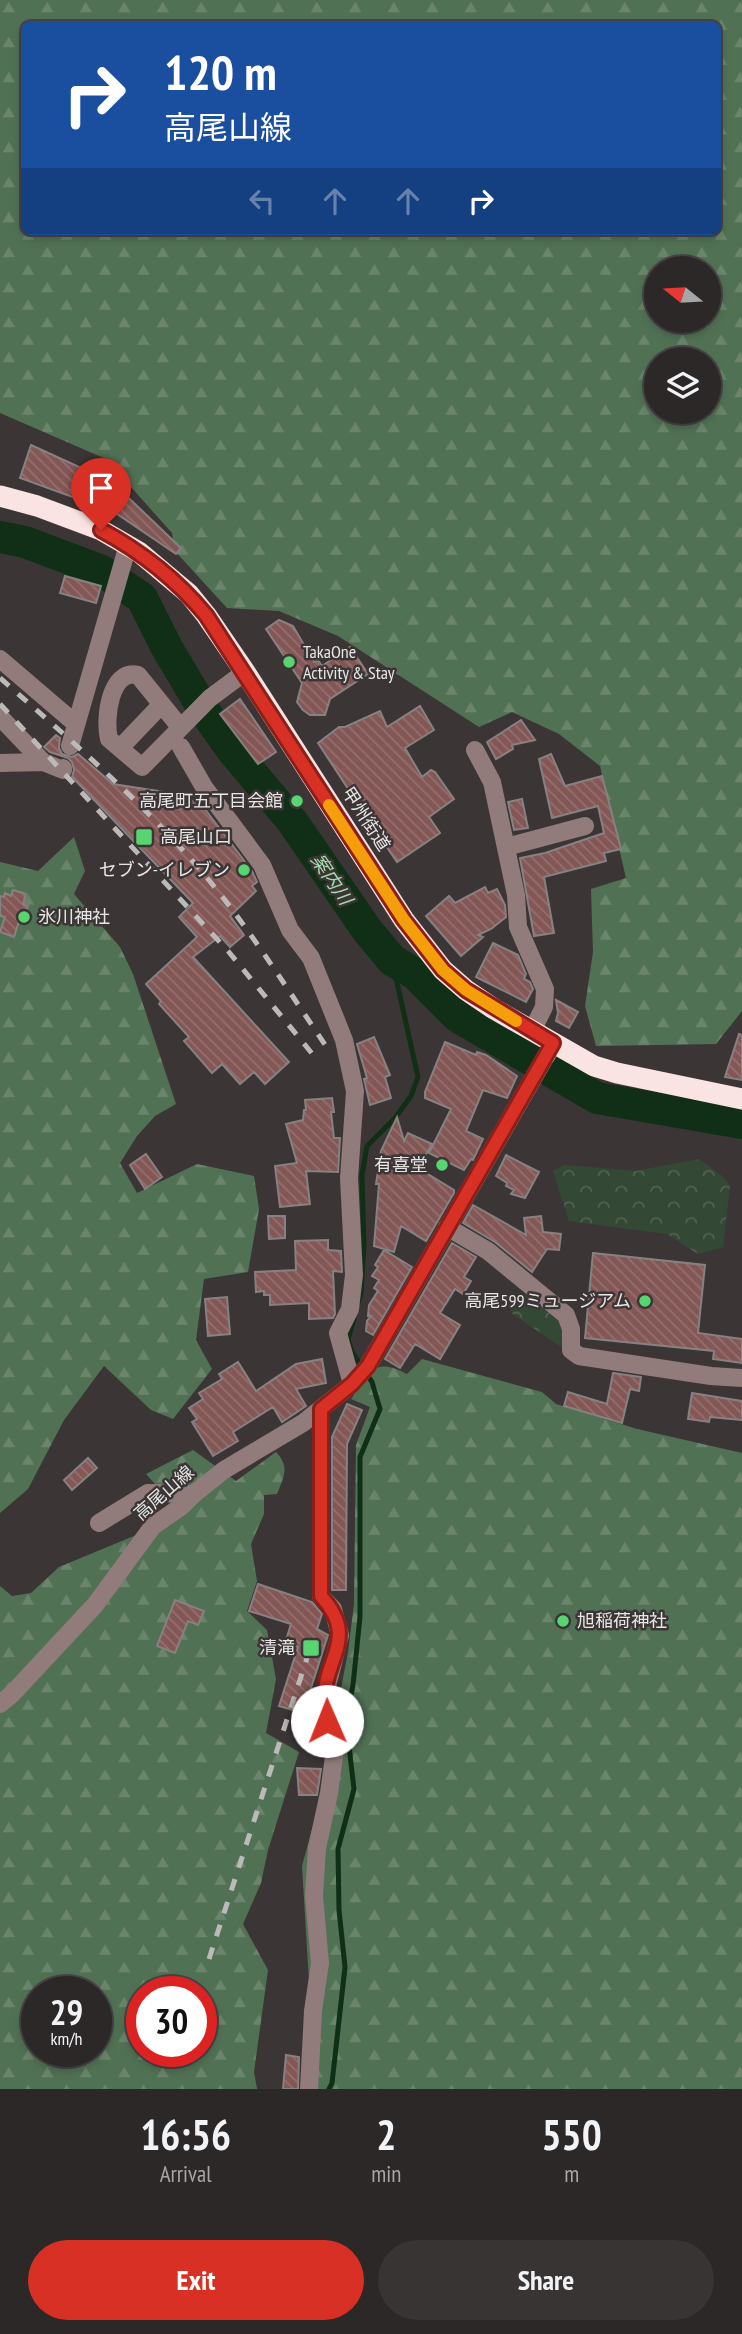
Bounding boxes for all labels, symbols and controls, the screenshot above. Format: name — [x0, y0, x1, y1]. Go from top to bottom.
text: 120 m — [164, 40, 277, 104]
icon: right — [49, 49, 140, 140]
text: 高尾山線 — [164, 106, 292, 148]
icon: left — [243, 182, 281, 220]
icon: ahead — [316, 182, 354, 220]
icon: ahead — [389, 182, 427, 220]
icon: right — [462, 182, 500, 220]
north arrow — [644, 256, 721, 332]
map controls — [644, 256, 721, 424]
button: layers — [644, 347, 721, 424]
pin — [71, 458, 131, 530]
icon: arrive — [82, 469, 120, 507]
place label: TakaOne Activity & Stay — [303, 640, 395, 684]
marker: TakaOne Activity & Stay — [281, 654, 297, 670]
street label: 甲州街道 — [337, 782, 396, 855]
place label: 高尾町五丁目会館 — [139, 789, 283, 812]
marker: 高尾町五丁目会館 — [289, 793, 305, 809]
place label: 高尾山口 — [160, 825, 232, 848]
marker: 高尾山口 — [134, 827, 154, 847]
water label: 案内川 — [306, 849, 359, 911]
place label: セブン-イレブン — [99, 858, 230, 881]
marker: セブン-イレブン — [236, 862, 252, 878]
place label: 氷川神社 — [38, 905, 110, 928]
marker: 氷川神社 — [16, 909, 32, 925]
place label: 有喜堂 — [374, 1153, 428, 1176]
marker: 有喜堂 — [434, 1157, 450, 1173]
place label: 高尾599ミュージアム — [464, 1289, 631, 1312]
marker: 高尾599ミュージアム — [637, 1293, 653, 1309]
street label: 高尾山線 — [129, 1460, 198, 1525]
place label: 旭稲荷神社 — [577, 1609, 667, 1632]
marker: 旭稲荷神社 — [555, 1613, 571, 1629]
place label: 清滝 — [259, 1636, 295, 1659]
marker: 清滝 — [301, 1638, 321, 1658]
position arrow — [290, 1684, 364, 1758]
speed limit sign: 30 — [126, 1976, 217, 2067]
text: 29 — [50, 1989, 83, 2035]
text: km/h — [51, 2027, 82, 2050]
text: 16:56 — [140, 2107, 231, 2162]
text: 2 — [376, 2107, 396, 2162]
text: 550 — [542, 2107, 602, 2162]
text: Arrival — [160, 2159, 212, 2188]
text: min — [371, 2159, 401, 2188]
text: m — [564, 2159, 579, 2188]
button: Exit — [28, 2240, 364, 2320]
button: Share — [378, 2240, 714, 2320]

